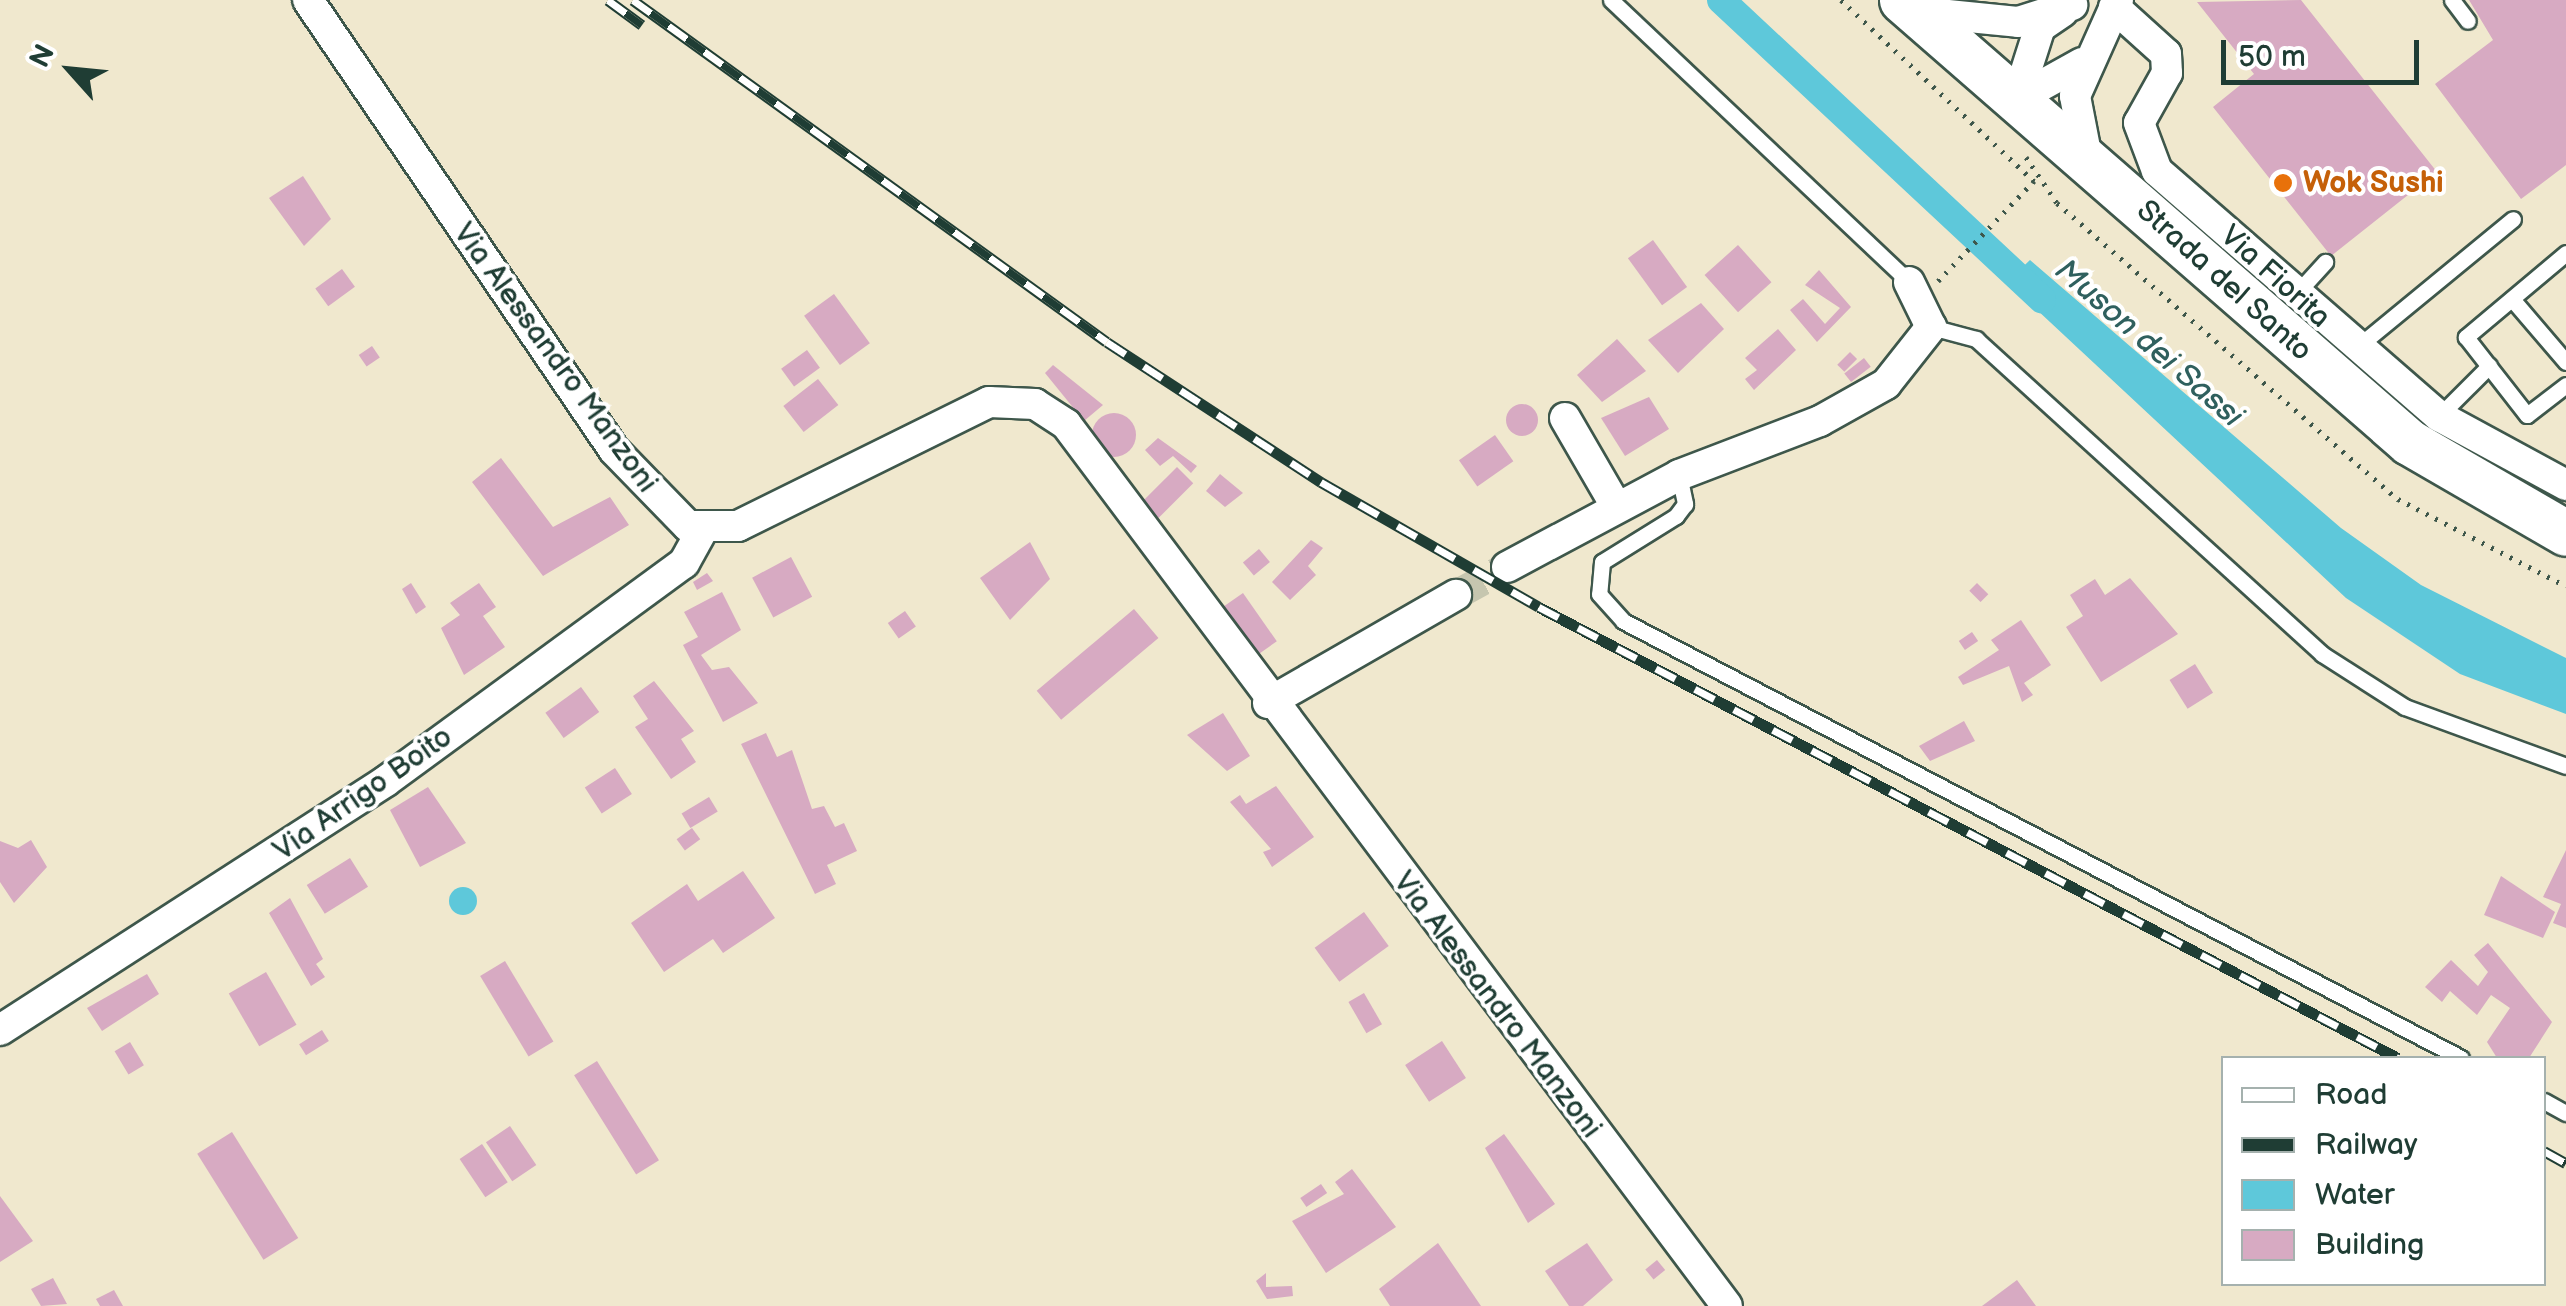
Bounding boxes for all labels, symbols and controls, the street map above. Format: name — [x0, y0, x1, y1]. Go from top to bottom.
north arrow — [20, 20, 120, 120]
scale bar — [2226, 20, 2424, 82]
text: N — [23, 39, 62, 73]
text: 50 m — [2238, 39, 2306, 75]
place label: Wok Sushi — [2303, 165, 2444, 201]
marker: Wok Sushi — [2272, 172, 2294, 194]
street label: Strada del Santo — [2129, 193, 2319, 369]
street label: Via Alessandro Manzoni — [445, 216, 665, 500]
street label: Via Fiorita — [2213, 218, 2337, 336]
water label: Muson dei Sassi — [2046, 252, 2250, 436]
street label: Via Arrigo Boito — [267, 719, 459, 869]
street label: Via Alessandro Manzoni — [1385, 865, 1609, 1145]
legend — [2221, 1056, 2546, 1286]
text: Road — [2315, 1077, 2388, 1113]
text: Railway — [2315, 1127, 2417, 1163]
text: Water — [2315, 1177, 2395, 1213]
text: Building — [2315, 1227, 2424, 1263]

